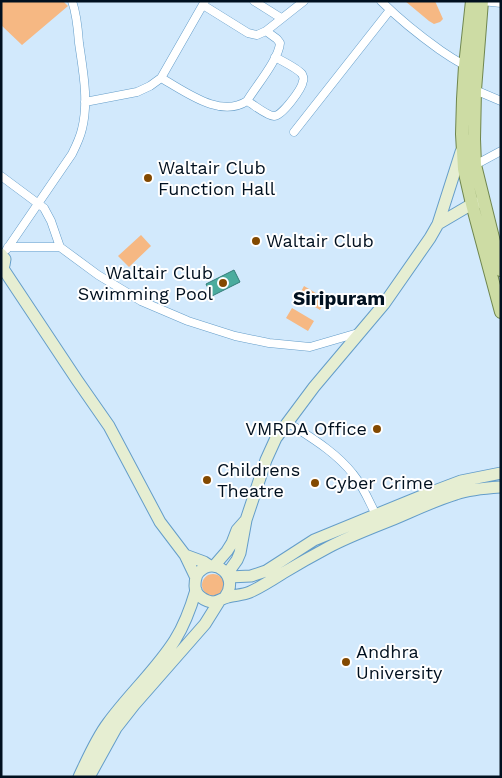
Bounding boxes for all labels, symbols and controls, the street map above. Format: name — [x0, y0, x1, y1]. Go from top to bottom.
place label: Waltair Club Function Hall — [158, 157, 276, 199]
marker: Waltair Club Function Hall — [142, 172, 154, 184]
place label: Waltair Club — [266, 230, 374, 251]
marker: Waltair Club — [250, 235, 262, 247]
place label: Waltair Club Swimming Pool — [78, 262, 213, 304]
marker: Waltair Club Swimming Pool — [217, 277, 229, 289]
district label: Siripuram — [293, 287, 385, 310]
place label: VMRDA Office — [245, 418, 367, 439]
marker: VMRDA Office — [371, 423, 383, 435]
place label: Childrens Theatre — [217, 459, 300, 501]
place label: Cyber Crime — [325, 472, 433, 493]
marker: Childrens Theatre — [201, 474, 213, 486]
marker: Cyber Crime — [309, 477, 321, 489]
place label: Andhra University — [356, 641, 443, 683]
marker: Andhra University — [340, 656, 352, 668]

